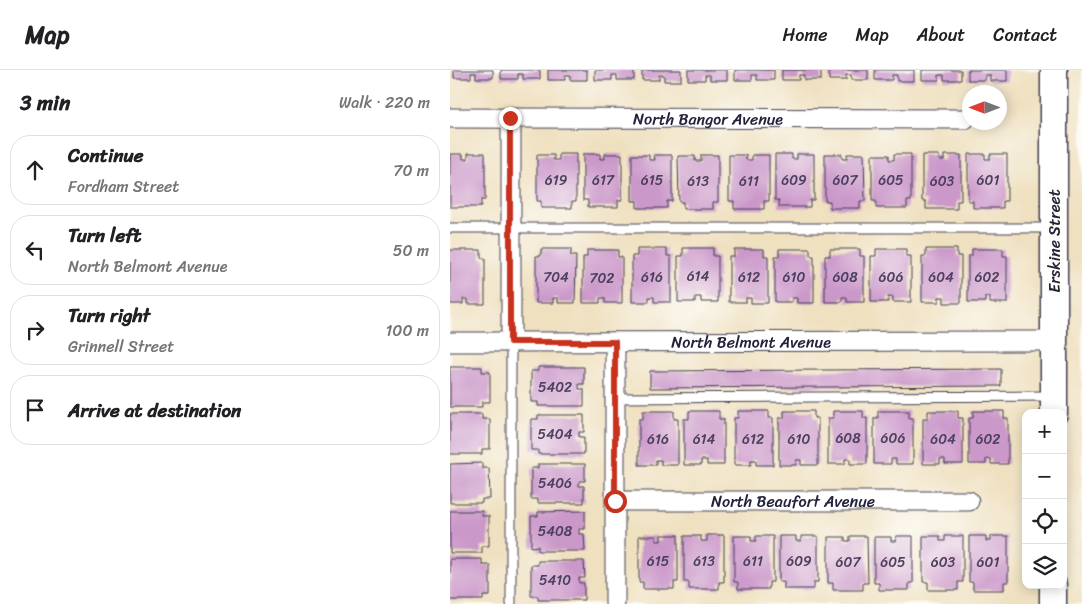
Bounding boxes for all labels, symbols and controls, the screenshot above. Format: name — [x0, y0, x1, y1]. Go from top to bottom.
text: Map — [25, 14, 69, 56]
text: Home — [783, 19, 828, 51]
text: Map — [856, 19, 889, 51]
text: About — [917, 19, 965, 51]
text: Contact — [993, 19, 1057, 51]
text: 3 min — [20, 84, 70, 122]
north arrow — [962, 85, 1007, 130]
text: Walk · 220 m — [339, 88, 430, 117]
street label: North Bangor Avenue — [633, 104, 783, 133]
route end — [499, 107, 522, 130]
text: Continue — [68, 139, 144, 172]
icon: ahead — [21, 156, 49, 184]
text: 70 m — [393, 156, 429, 185]
house number: 619 — [545, 168, 568, 193]
house number: 617 — [592, 168, 615, 193]
house number: 615 — [641, 168, 664, 193]
house number: 609 — [781, 168, 807, 193]
house number: 607 — [833, 168, 858, 193]
house number: 605 — [878, 168, 904, 193]
house number: 601 — [977, 168, 999, 193]
house number: 613 — [687, 169, 709, 194]
house number: 611 — [739, 169, 759, 194]
house number: 603 — [930, 169, 955, 194]
text: Fordham Street — [68, 172, 179, 201]
street label: Erskine Street — [1040, 189, 1069, 293]
text: Turn left — [68, 219, 141, 252]
icon: left — [21, 236, 49, 264]
text: 50 m — [393, 236, 429, 265]
text: North Belmont Avenue — [68, 252, 228, 281]
house number: 614 — [687, 264, 710, 289]
house number: 704 — [543, 265, 569, 290]
house number: 616 — [641, 265, 663, 290]
house number: 612 — [738, 265, 760, 290]
house number: 610 — [783, 265, 806, 290]
house number: 608 — [832, 265, 858, 290]
house number: 606 — [879, 265, 903, 290]
house number: 604 — [928, 265, 954, 290]
house number: 602 — [975, 265, 999, 290]
house number: 702 — [590, 266, 614, 291]
text: Turn right — [68, 299, 150, 332]
icon: right — [21, 316, 49, 344]
text: 100 m — [385, 316, 429, 345]
street label: North Belmont Avenue — [671, 327, 831, 356]
text: Grinnell Street — [68, 332, 174, 361]
house number: 5402 — [538, 375, 572, 400]
text: Arrive at destination — [68, 394, 241, 427]
icon: arrive — [21, 396, 49, 424]
map controls — [1022, 409, 1067, 589]
button: + — [1022, 409, 1067, 454]
house number: 5404 — [538, 422, 573, 447]
house number: 608 — [835, 426, 861, 451]
house number: 606 — [881, 426, 905, 451]
house number: 616 — [647, 427, 669, 452]
house number: 614 — [693, 427, 716, 452]
house number: 612 — [742, 427, 764, 452]
house number: 610 — [788, 427, 811, 452]
house number: 604 — [930, 427, 956, 452]
house number: 602 — [976, 427, 1000, 452]
button: − — [1022, 454, 1067, 499]
house number: 5406 — [538, 471, 572, 496]
street label: North Beaufort Avenue — [711, 487, 875, 516]
route start — [604, 490, 627, 513]
button: locate — [1022, 499, 1067, 544]
house number: 5408 — [538, 519, 573, 544]
button: layers — [1022, 544, 1067, 589]
house number: 615 — [647, 549, 670, 574]
house number: 613 — [693, 549, 715, 574]
house number: 611 — [743, 549, 763, 574]
house number: 609 — [786, 549, 812, 574]
house number: 607 — [836, 550, 861, 575]
house number: 605 — [880, 550, 906, 575]
house number: 603 — [931, 550, 956, 575]
house number: 601 — [977, 550, 999, 575]
house number: 5410 — [539, 568, 571, 593]

